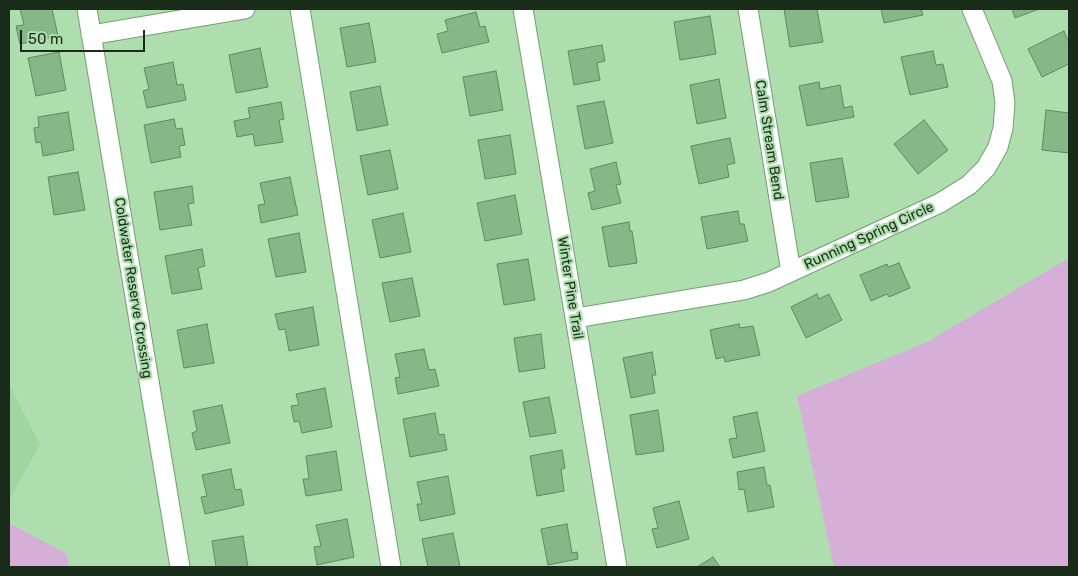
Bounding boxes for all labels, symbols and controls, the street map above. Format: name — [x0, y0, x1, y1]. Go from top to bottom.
scale bar — [22, 20, 148, 52]
text: 50 m — [28, 30, 63, 48]
street label: Calm Stream Bend — [751, 79, 787, 201]
street label: Coldwater Reserve Crossing — [110, 196, 156, 380]
street label: Running Spring Circle — [801, 199, 937, 273]
street label: Winter Pine Trail — [554, 235, 586, 341]

